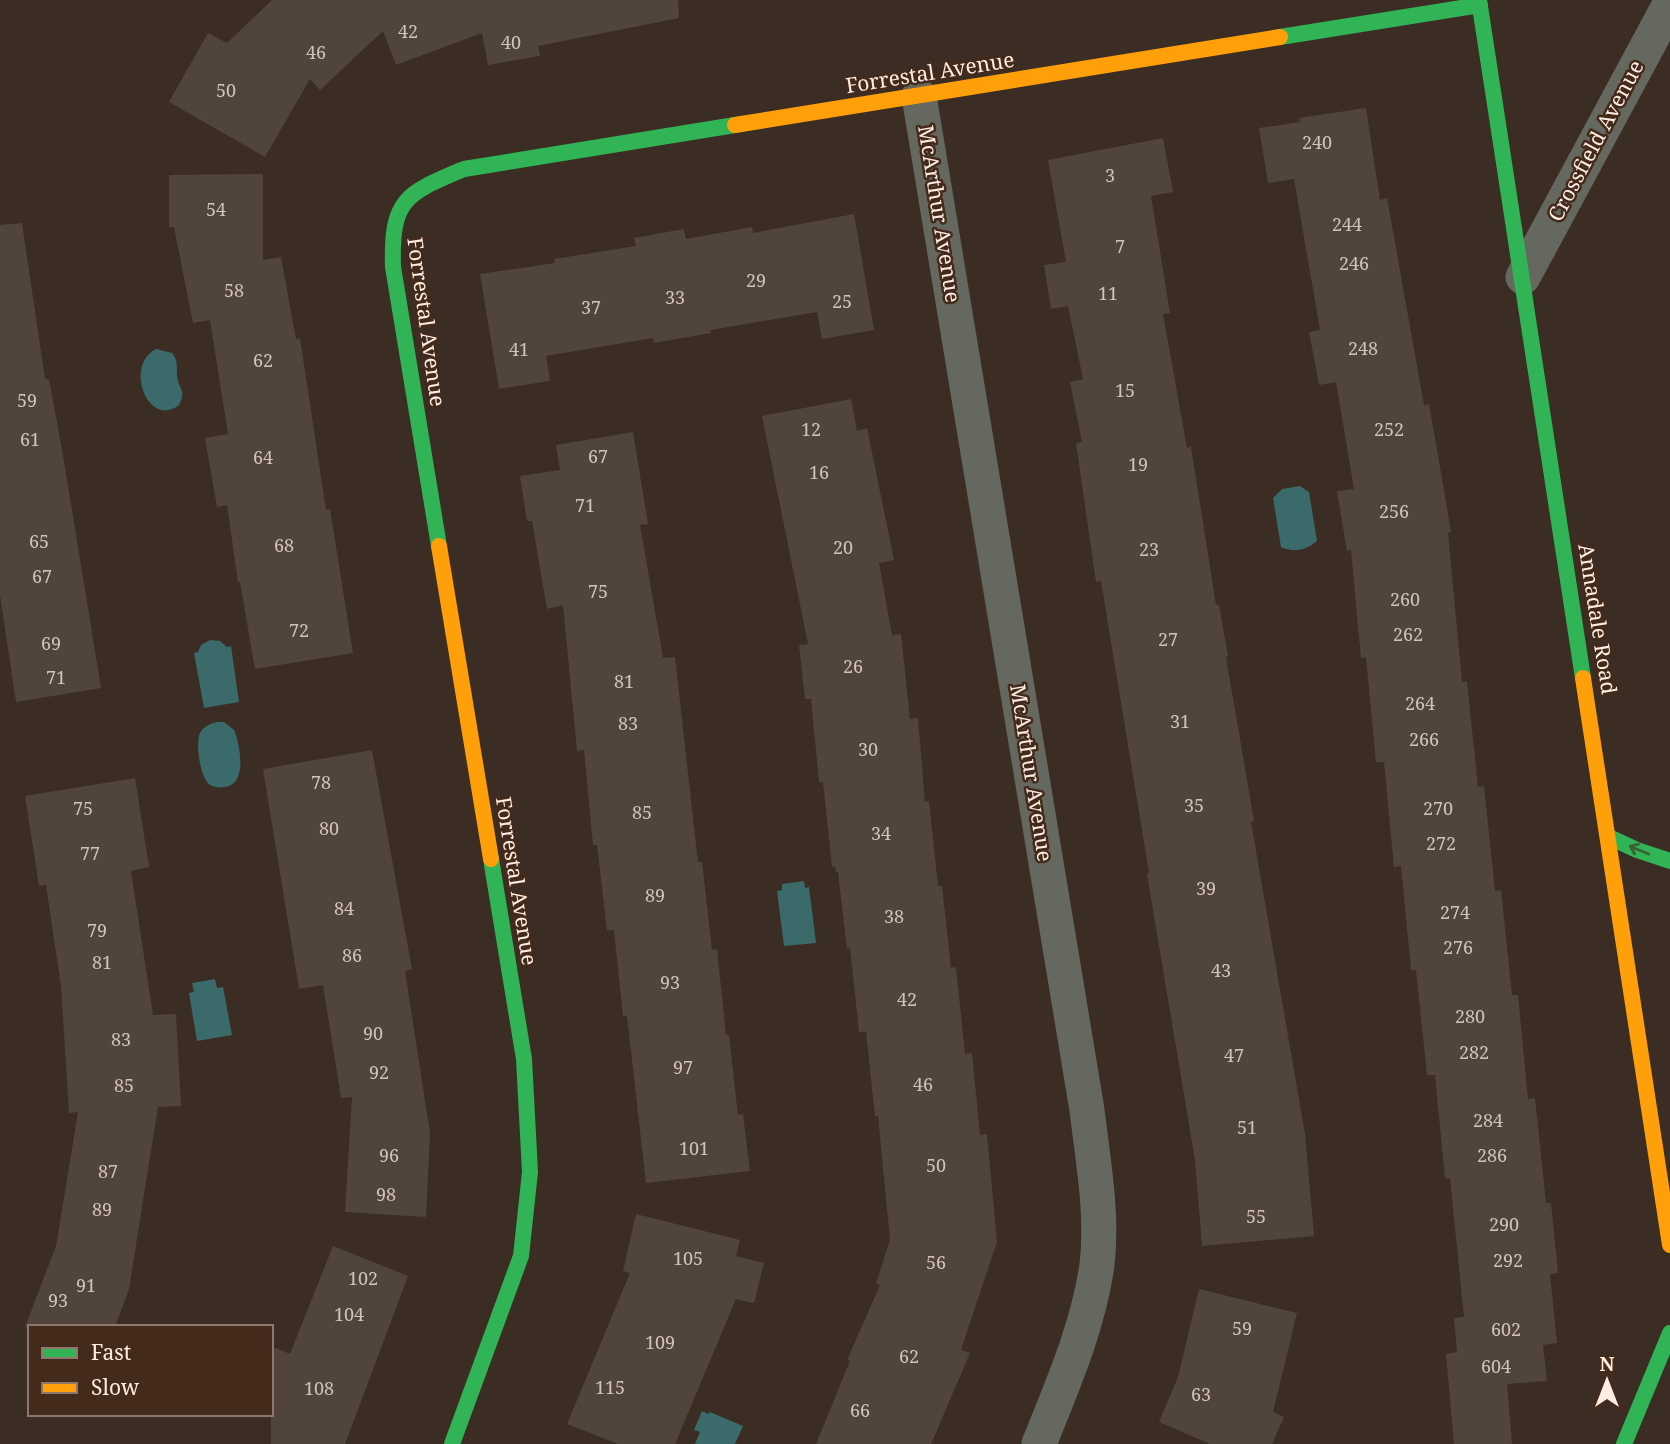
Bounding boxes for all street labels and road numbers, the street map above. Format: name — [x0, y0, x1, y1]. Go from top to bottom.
street label: Forrestal Avenue — [843, 45, 1016, 99]
street label: Crossfield Avenue — [1541, 55, 1649, 226]
street label: McArthur Avenue — [912, 123, 968, 305]
street label: Forrestal Avenue — [401, 236, 453, 408]
street label: Annadale Road — [1572, 541, 1624, 696]
street label: McArthur Avenue — [1004, 682, 1060, 864]
street label: Forrestal Avenue — [490, 794, 544, 967]

